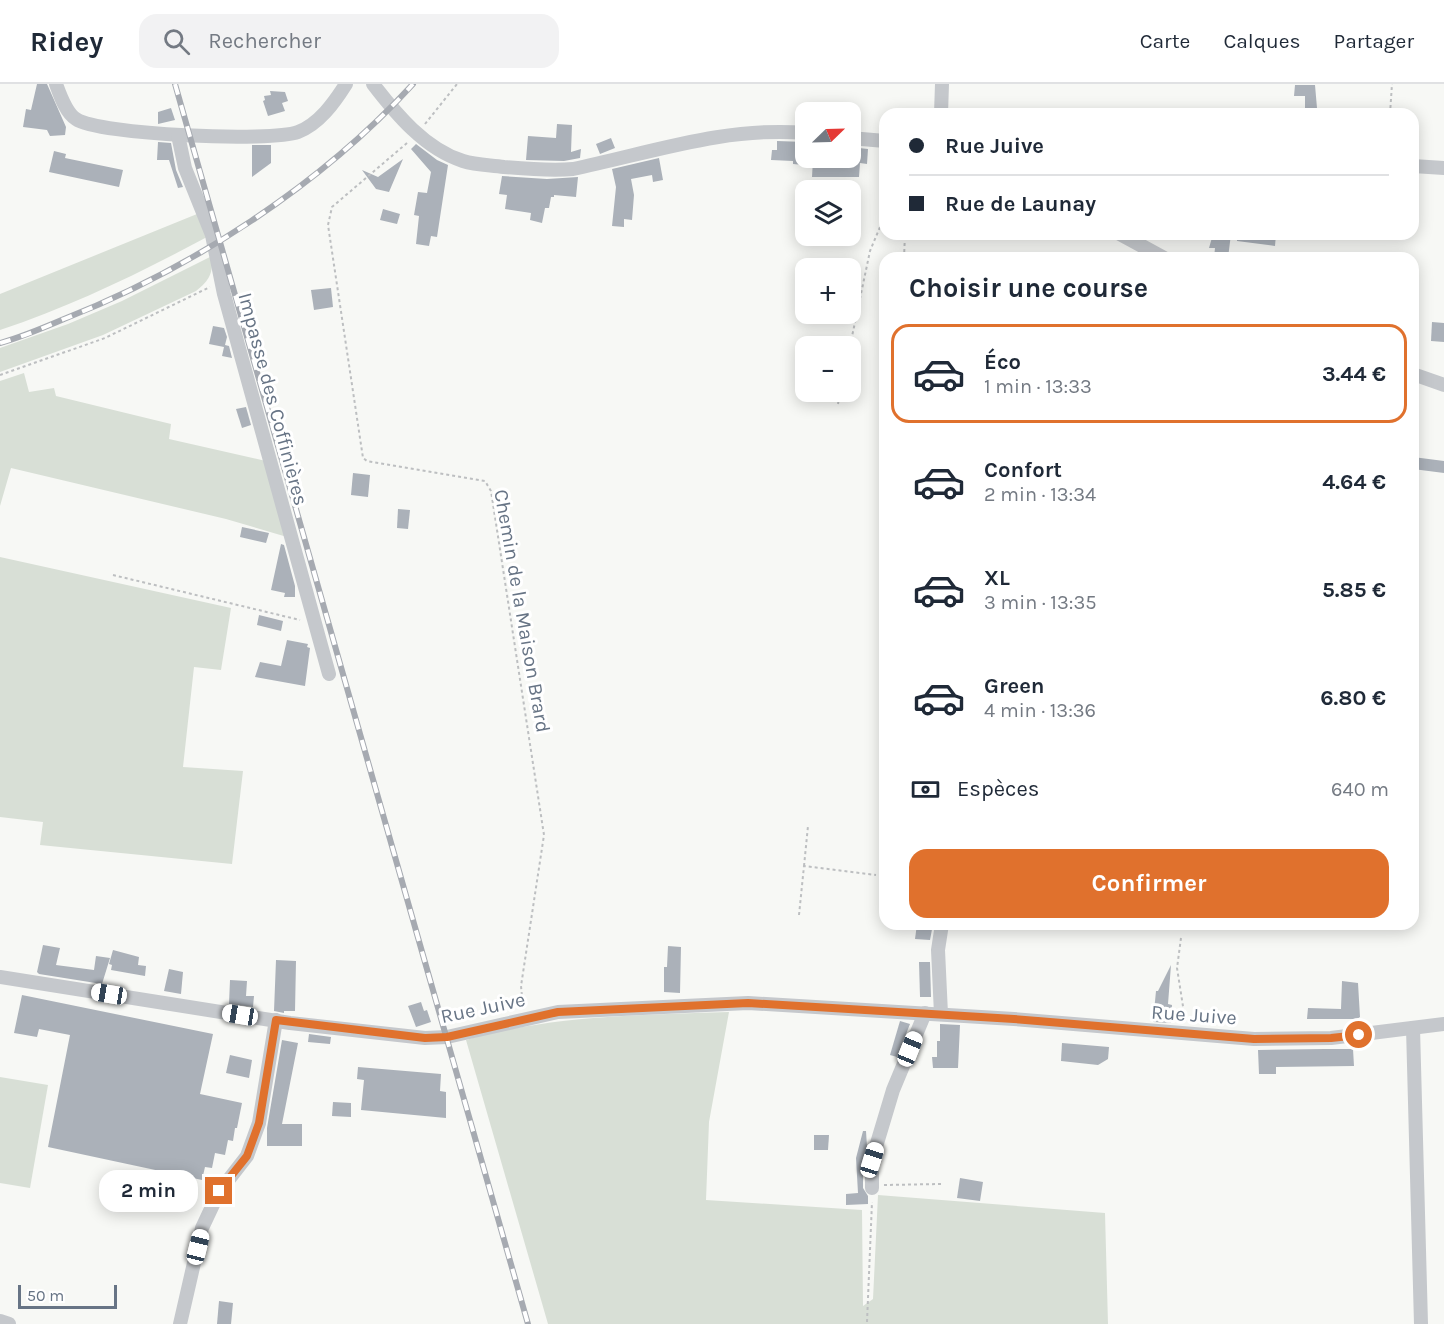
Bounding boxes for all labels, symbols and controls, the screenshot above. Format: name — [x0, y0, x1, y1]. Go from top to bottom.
search box — [139, 14, 559, 68]
text: Ridey — [30, 25, 103, 58]
icon: search — [160, 25, 193, 58]
text: Rechercher — [208, 28, 321, 54]
text: Carte — [1140, 29, 1190, 53]
text: Calques — [1223, 29, 1301, 53]
text: Partager — [1334, 29, 1414, 53]
north arrow — [795, 102, 861, 168]
map controls — [795, 102, 861, 402]
text: Rue Juive — [945, 133, 1044, 159]
button: layers — [795, 180, 861, 246]
text: Rue de Launay — [945, 191, 1096, 217]
button: + — [795, 258, 861, 324]
text: Choisir une course — [909, 272, 1148, 304]
street label: Impasse des Coffinières — [233, 290, 313, 508]
button: − — [795, 336, 861, 402]
icon: car — [912, 347, 966, 401]
text: Éco — [984, 349, 1021, 375]
text: 3.44 € — [1322, 361, 1386, 387]
text: 1 min · 13:33 — [984, 375, 1092, 398]
icon: car — [912, 455, 966, 509]
text: Confort — [984, 457, 1062, 483]
text: 4.64 € — [1322, 469, 1386, 495]
text: 2 min · 13:34 — [984, 483, 1096, 506]
street label: Chemin de la Maison Brard — [489, 488, 555, 734]
icon: car — [912, 563, 966, 617]
text: XL — [984, 565, 1010, 591]
text: 5.85 € — [1322, 577, 1386, 603]
text: 3 min · 13:35 — [984, 591, 1097, 614]
icon: car — [912, 671, 966, 725]
text: Green — [984, 673, 1045, 699]
text: 6.80 € — [1320, 685, 1386, 711]
text: 4 min · 13:36 — [984, 699, 1096, 722]
icon: cash — [909, 773, 942, 806]
text: Espèces — [957, 776, 1039, 802]
text: 640 m — [1331, 778, 1389, 801]
button: Confirmer — [909, 849, 1389, 918]
car — [90, 982, 128, 1006]
street label: Rue Juive — [439, 988, 527, 1028]
street label: Rue Juive — [1150, 1001, 1238, 1029]
car — [221, 1003, 259, 1027]
route start — [1345, 1021, 1372, 1048]
car — [895, 1029, 925, 1069]
car — [858, 1140, 886, 1180]
callout: 2 min — [99, 1170, 198, 1212]
route end — [205, 1177, 232, 1204]
text: 2 min — [121, 1179, 176, 1202]
car — [185, 1227, 211, 1267]
scale bar — [18, 1282, 117, 1310]
text: 50 m — [27, 1286, 64, 1305]

